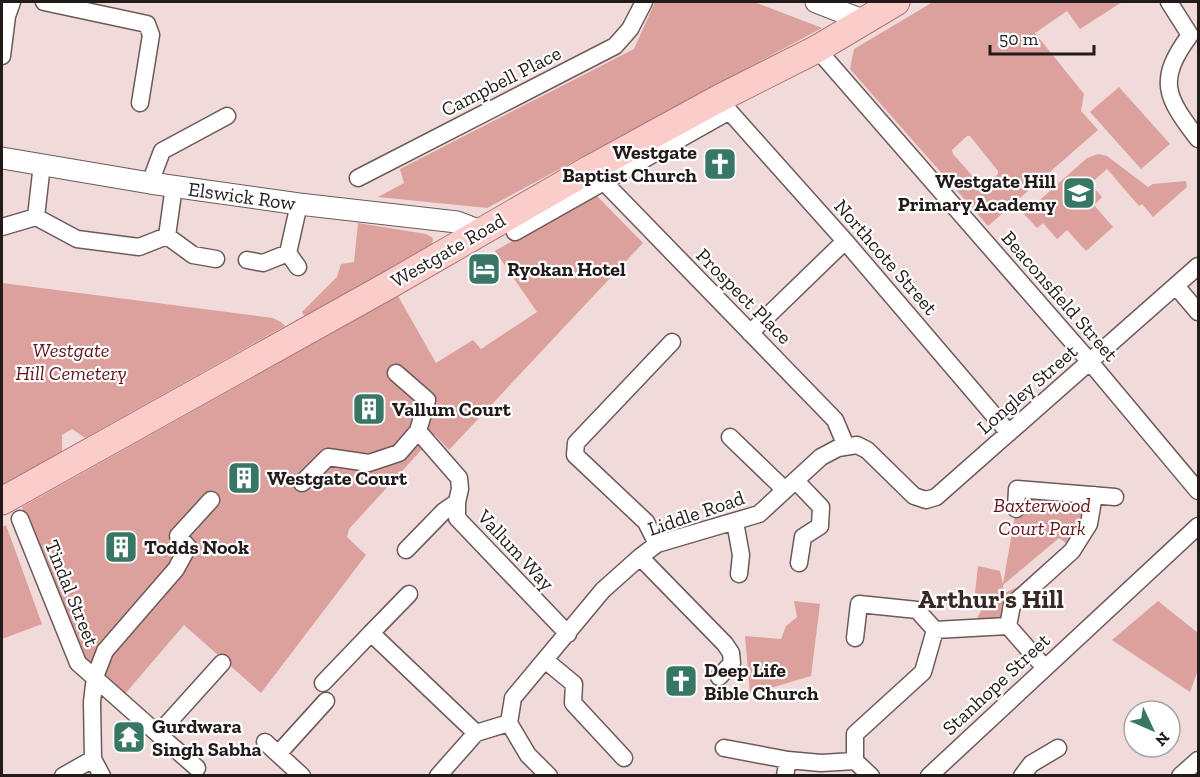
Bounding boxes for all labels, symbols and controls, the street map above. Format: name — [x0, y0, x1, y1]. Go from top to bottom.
scale bar — [990, 18, 1094, 56]
text: 50 m — [999, 28, 1039, 50]
street label: Campbell Place — [437, 41, 565, 121]
place label: Westgate Baptist Church — [562, 140, 697, 187]
church icon: Westgate Baptist Church — [702, 146, 738, 182]
place label: Westgate Hill Primary Academy — [898, 169, 1056, 216]
school or university icon: Westgate Hill Primary Academy — [1061, 175, 1097, 211]
street label: Elswick Row — [187, 177, 298, 216]
street label: Northcote Street — [829, 194, 943, 320]
street label: Westgate Road — [386, 208, 510, 292]
street label: Beaconsfield Street — [997, 226, 1124, 367]
street label: Prospect Place — [691, 243, 797, 349]
hotel icon: Ryokan Hotel — [466, 251, 502, 287]
place label: Ryokan Hotel — [507, 257, 626, 281]
park label: Westgate Hill Cemetery — [15, 338, 127, 385]
street label: Longley Street — [972, 339, 1082, 439]
building icon: Vallum Court — [351, 391, 387, 427]
place label: Vallum Court — [392, 397, 512, 421]
building icon: Westgate Court — [226, 460, 262, 496]
place label: Westgate Court — [267, 466, 408, 490]
street label: Liddle Road — [644, 485, 748, 541]
park label: Baxterwood Court Park — [993, 493, 1091, 540]
street label: Vallum Way — [472, 504, 560, 596]
building icon: Todds Nook — [103, 529, 139, 565]
place label: Todds Nook — [144, 535, 249, 559]
street label: Tindal Street — [40, 536, 104, 650]
district label: Arthur's Hill — [918, 583, 1064, 615]
street label: Stanhope Street — [937, 628, 1055, 740]
place label: Deep Life Bible Church — [704, 658, 819, 705]
church icon: Deep Life Bible Church — [663, 663, 699, 699]
north arrow — [1122, 699, 1182, 759]
place label: Gurdwara Singh Sabha — [152, 714, 262, 761]
temple icon: Gurdwara Singh Sabha — [111, 719, 147, 755]
text: N — [1151, 728, 1173, 750]

